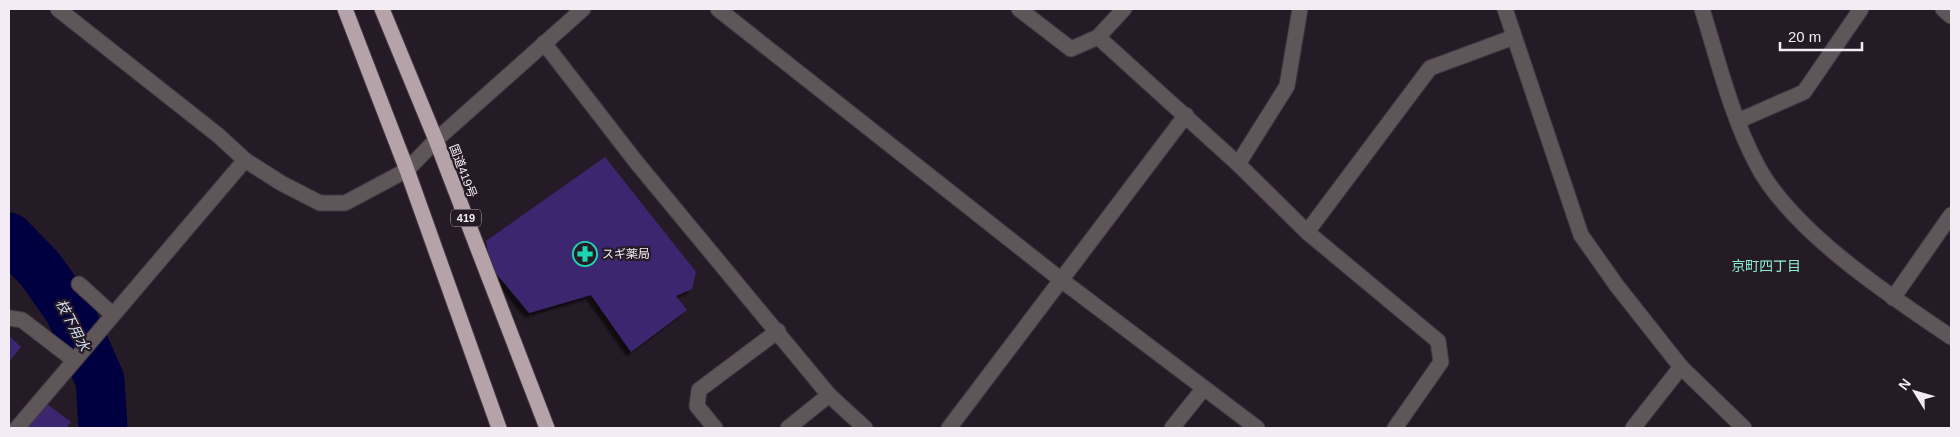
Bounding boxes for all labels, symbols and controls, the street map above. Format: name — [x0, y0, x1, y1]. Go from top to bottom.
scale bar — [1780, 20, 1862, 52]
text: 20 m — [1788, 28, 1821, 45]
street label: 国道419号 — [446, 142, 480, 200]
road number: 419 — [451, 210, 481, 227]
pharmacy icon: スギ薬局 — [572, 241, 598, 267]
place label: スギ薬局 — [602, 247, 650, 261]
district label: 京町四丁目 — [1731, 258, 1801, 274]
water label: 枝下用水 — [53, 296, 94, 355]
north arrow — [1890, 367, 1940, 417]
text: N — [1895, 375, 1914, 393]

